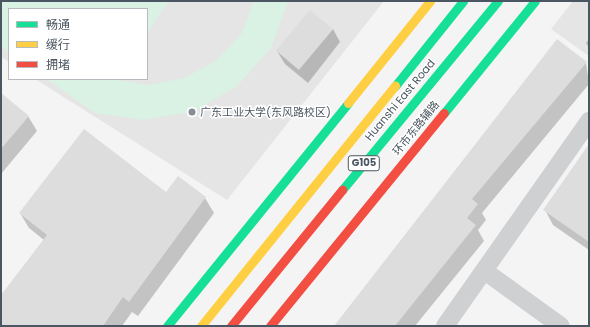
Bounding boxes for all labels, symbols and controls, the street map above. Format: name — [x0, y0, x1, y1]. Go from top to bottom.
legend — [8, 8, 148, 80]
text: 畅通 — [46, 16, 70, 33]
text: 缓行 — [46, 36, 70, 53]
text: 拥堵 — [46, 56, 70, 73]
street label: Huanshi East Road — [362, 57, 438, 143]
street label: 环市东路辅路 — [390, 98, 442, 158]
place label: 广东工业大学(东风路校区) — [200, 105, 331, 119]
marker: 广东工业大学(东风路校区) — [187, 107, 197, 117]
road number: G105 — [347, 155, 381, 171]

